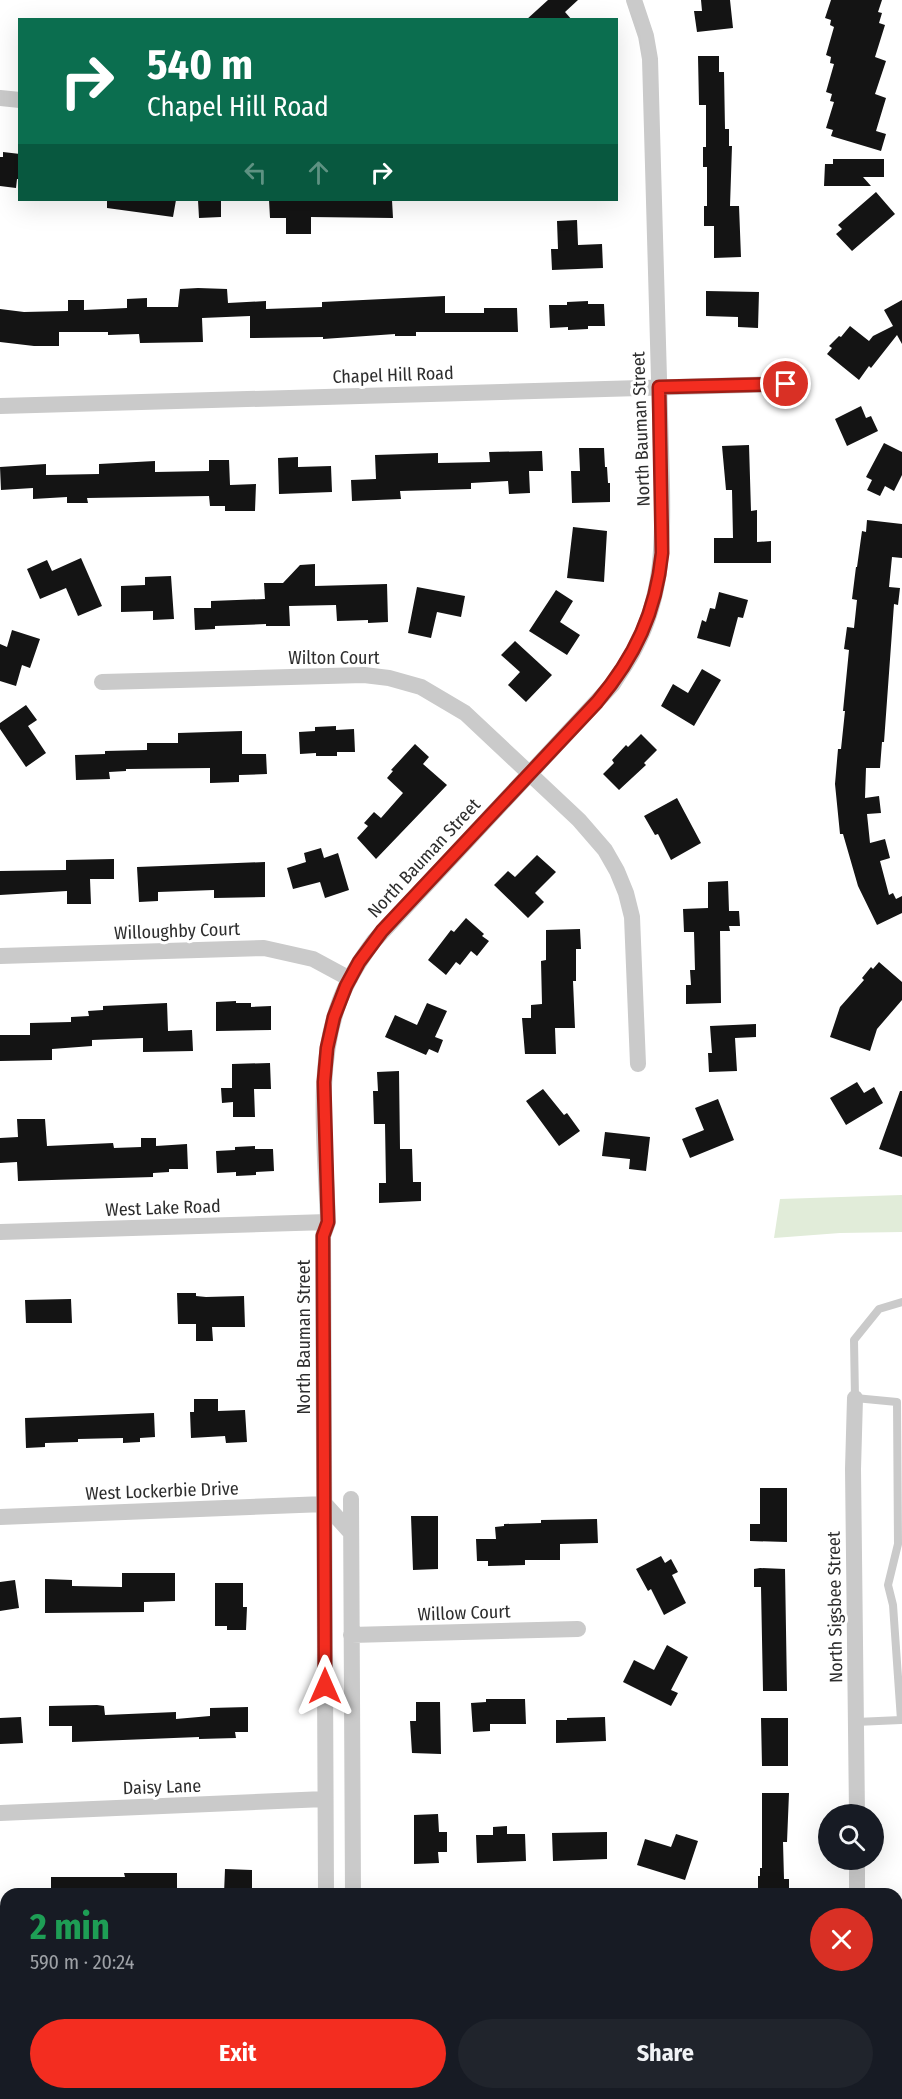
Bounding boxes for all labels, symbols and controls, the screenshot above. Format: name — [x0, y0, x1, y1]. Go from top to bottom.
text: 540 m — [147, 40, 253, 90]
icon: right — [48, 42, 126, 120]
text: Chapel Hill Road — [147, 91, 329, 123]
icon: left — [239, 156, 272, 189]
icon: ahead — [302, 156, 335, 189]
icon: right — [365, 156, 398, 189]
street label: North Bauman Street — [627, 351, 655, 507]
pin — [760, 358, 811, 409]
street label: Chapel Hill Road — [332, 362, 454, 388]
icon: arrive — [769, 367, 802, 400]
street label: Wilton Court — [288, 647, 380, 669]
street label: North Bauman Street — [363, 794, 485, 922]
street label: Willoughby Court — [114, 918, 240, 944]
street label: West Lake Road — [105, 1195, 221, 1221]
street label: North Bauman Street — [293, 1259, 315, 1415]
street label: West Lockerbie Drive — [85, 1477, 239, 1505]
street label: North Sigsbee Street — [823, 1531, 847, 1683]
street label: Willow Court — [417, 1600, 511, 1626]
position arrow — [293, 1654, 357, 1718]
street label: Daisy Lane — [122, 1775, 202, 1799]
map controls — [818, 1804, 884, 1870]
button: search — [818, 1804, 884, 1870]
text: 2 min — [30, 1905, 110, 1949]
button: close — [810, 1908, 873, 1971]
text: 590 m · 20:24 — [30, 1950, 134, 1974]
button: Exit — [30, 2019, 446, 2088]
button: Share — [458, 2019, 873, 2088]

